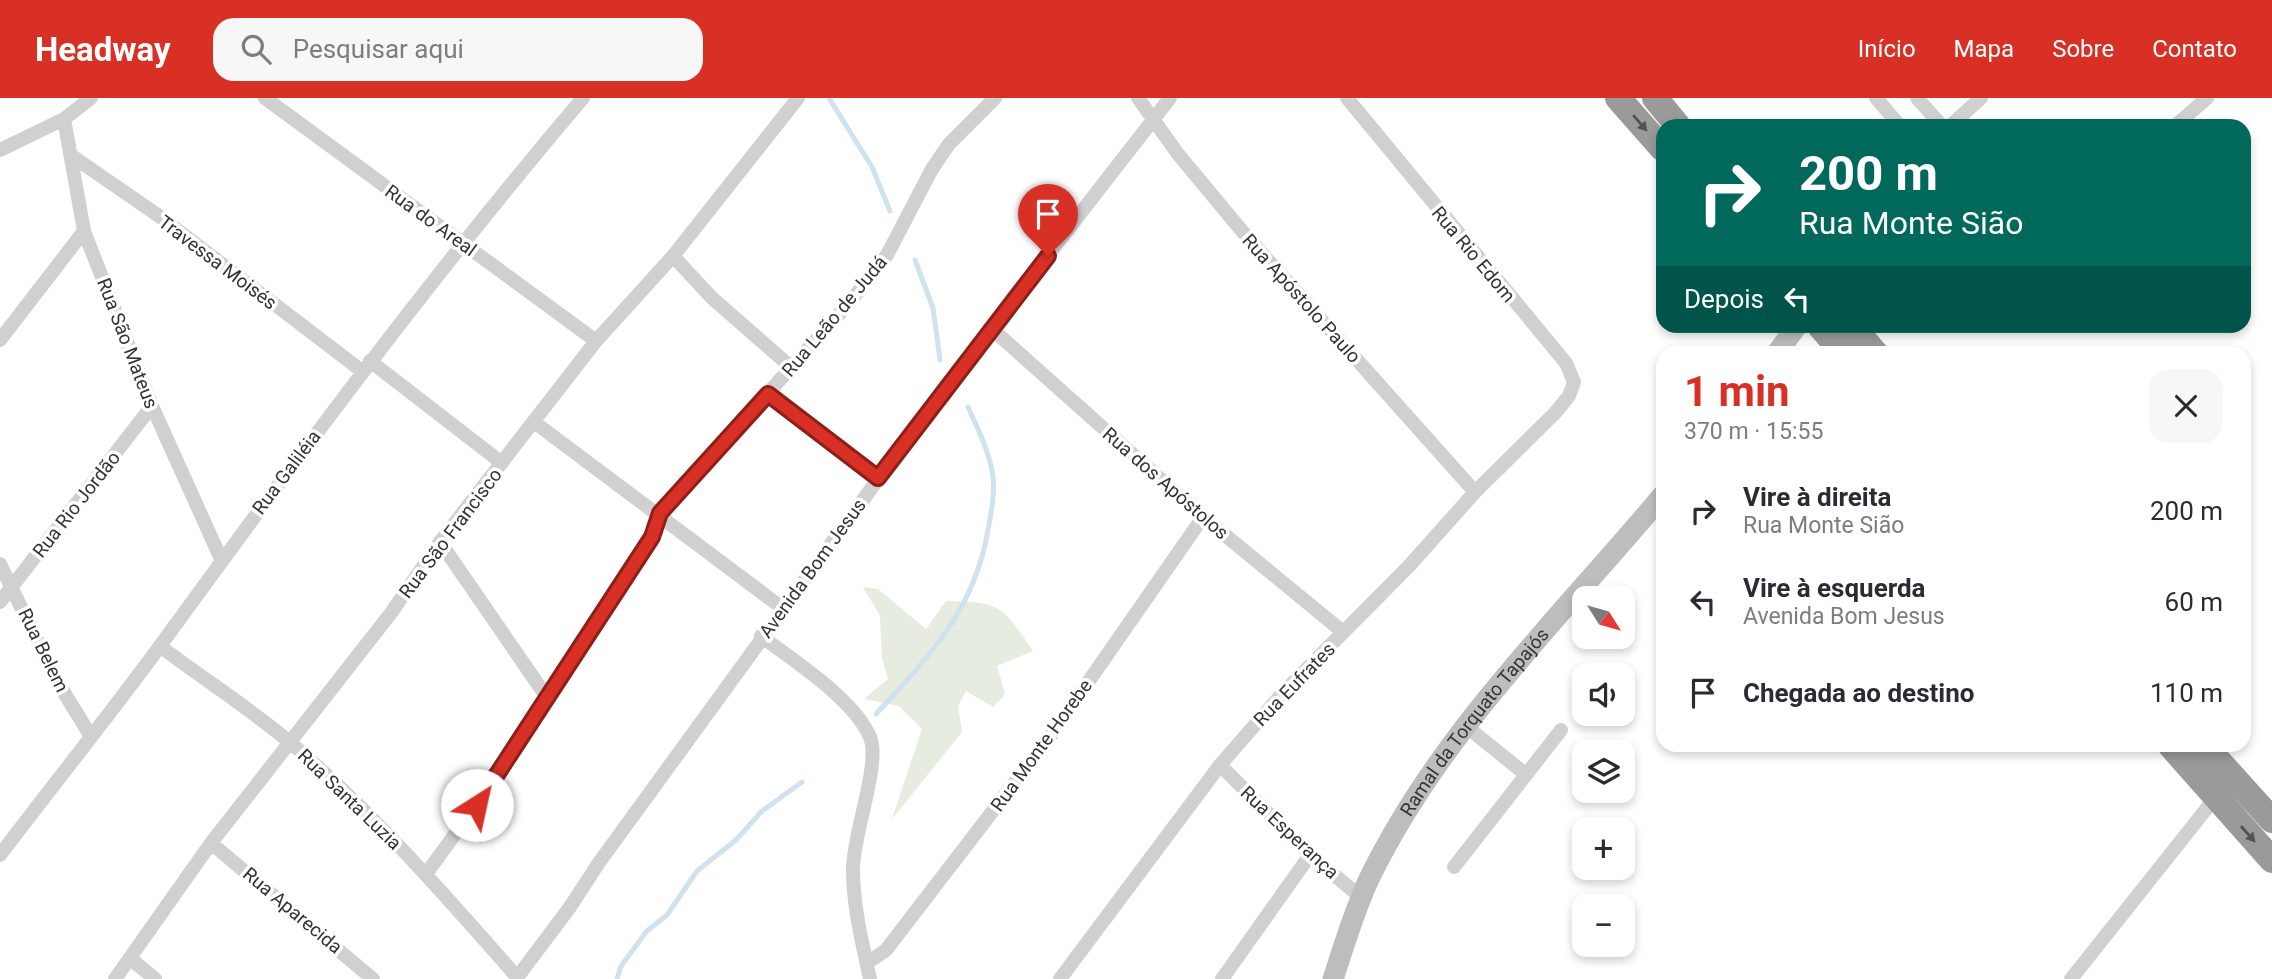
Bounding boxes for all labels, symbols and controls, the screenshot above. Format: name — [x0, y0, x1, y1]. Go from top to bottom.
search box — [213, 18, 703, 81]
text: Headway — [35, 30, 171, 69]
icon: search — [237, 30, 275, 68]
text: Pesquisar aqui — [293, 34, 464, 64]
text: Início — [1858, 35, 1916, 63]
text: Mapa — [1954, 35, 2014, 63]
text: Sobre — [2052, 35, 2114, 63]
text: Contato — [2152, 35, 2237, 63]
one-way arrow — [1632, 114, 1648, 132]
text: 200 m — [1799, 145, 1938, 202]
icon: right — [1684, 147, 1775, 238]
street label: Rua do Areal — [381, 180, 481, 261]
pin — [1018, 184, 1078, 256]
icon: arrive — [1029, 195, 1067, 233]
street label: Rua Rio Edom — [1427, 202, 1520, 307]
text: Rua Monte Sião — [1799, 204, 2023, 242]
street label: Travessa Moisés — [154, 210, 282, 314]
street label: Rua Apóstolo Paulo — [1238, 229, 1366, 368]
street label: Rua Leão de Judá — [777, 251, 892, 382]
street label: Rua São Mateus — [92, 275, 163, 412]
icon: left — [1778, 280, 1816, 318]
text: Depois — [1684, 284, 1764, 314]
text: 1 min — [1684, 367, 1790, 416]
button: close — [2149, 369, 2223, 443]
text: 370 m · 15:55 — [1684, 418, 1823, 445]
street label: Rua dos Apóstolos — [1098, 422, 1233, 544]
street label: Rua Galiléia — [247, 426, 325, 519]
street label: Rua Rio Jordão — [28, 447, 125, 562]
street label: Rua São Francisco — [394, 464, 507, 603]
text: Vire à direita — [1743, 482, 1891, 512]
icon: right — [1684, 492, 1722, 530]
street label: Avenida Bom Jesus — [754, 494, 871, 642]
text: 200 m — [2150, 496, 2223, 526]
text: Rua Monte Sião — [1743, 512, 1904, 539]
text: Vire à esquerda — [1743, 573, 1926, 603]
icon: left — [1684, 583, 1722, 621]
north arrow — [1572, 586, 1634, 649]
map controls — [1572, 586, 1635, 957]
text: 60 m — [2165, 587, 2223, 617]
text: Avenida Bom Jesus — [1743, 603, 1945, 630]
street label: Rua Belem — [13, 605, 74, 696]
street label: Ramal da Torquato Tapajós — [1395, 623, 1554, 820]
street label: Rua Eufrates — [1249, 638, 1340, 731]
button: sound — [1572, 663, 1635, 726]
icon: arrive — [1684, 674, 1722, 712]
street label: Rua Monte Horebe — [986, 675, 1097, 816]
text: Chegada ao destino — [1743, 678, 1974, 708]
text: 110 m — [2150, 678, 2223, 708]
button: layers — [1572, 740, 1635, 803]
street label: Rua Santa Luzia — [293, 744, 406, 855]
position arrow — [440, 768, 514, 842]
street label: Rua Esperança — [1236, 781, 1343, 884]
button: + — [1572, 817, 1635, 880]
one-way arrow — [2240, 825, 2256, 843]
street label: Rua Aparecida — [238, 862, 347, 959]
button: − — [1572, 894, 1635, 957]

